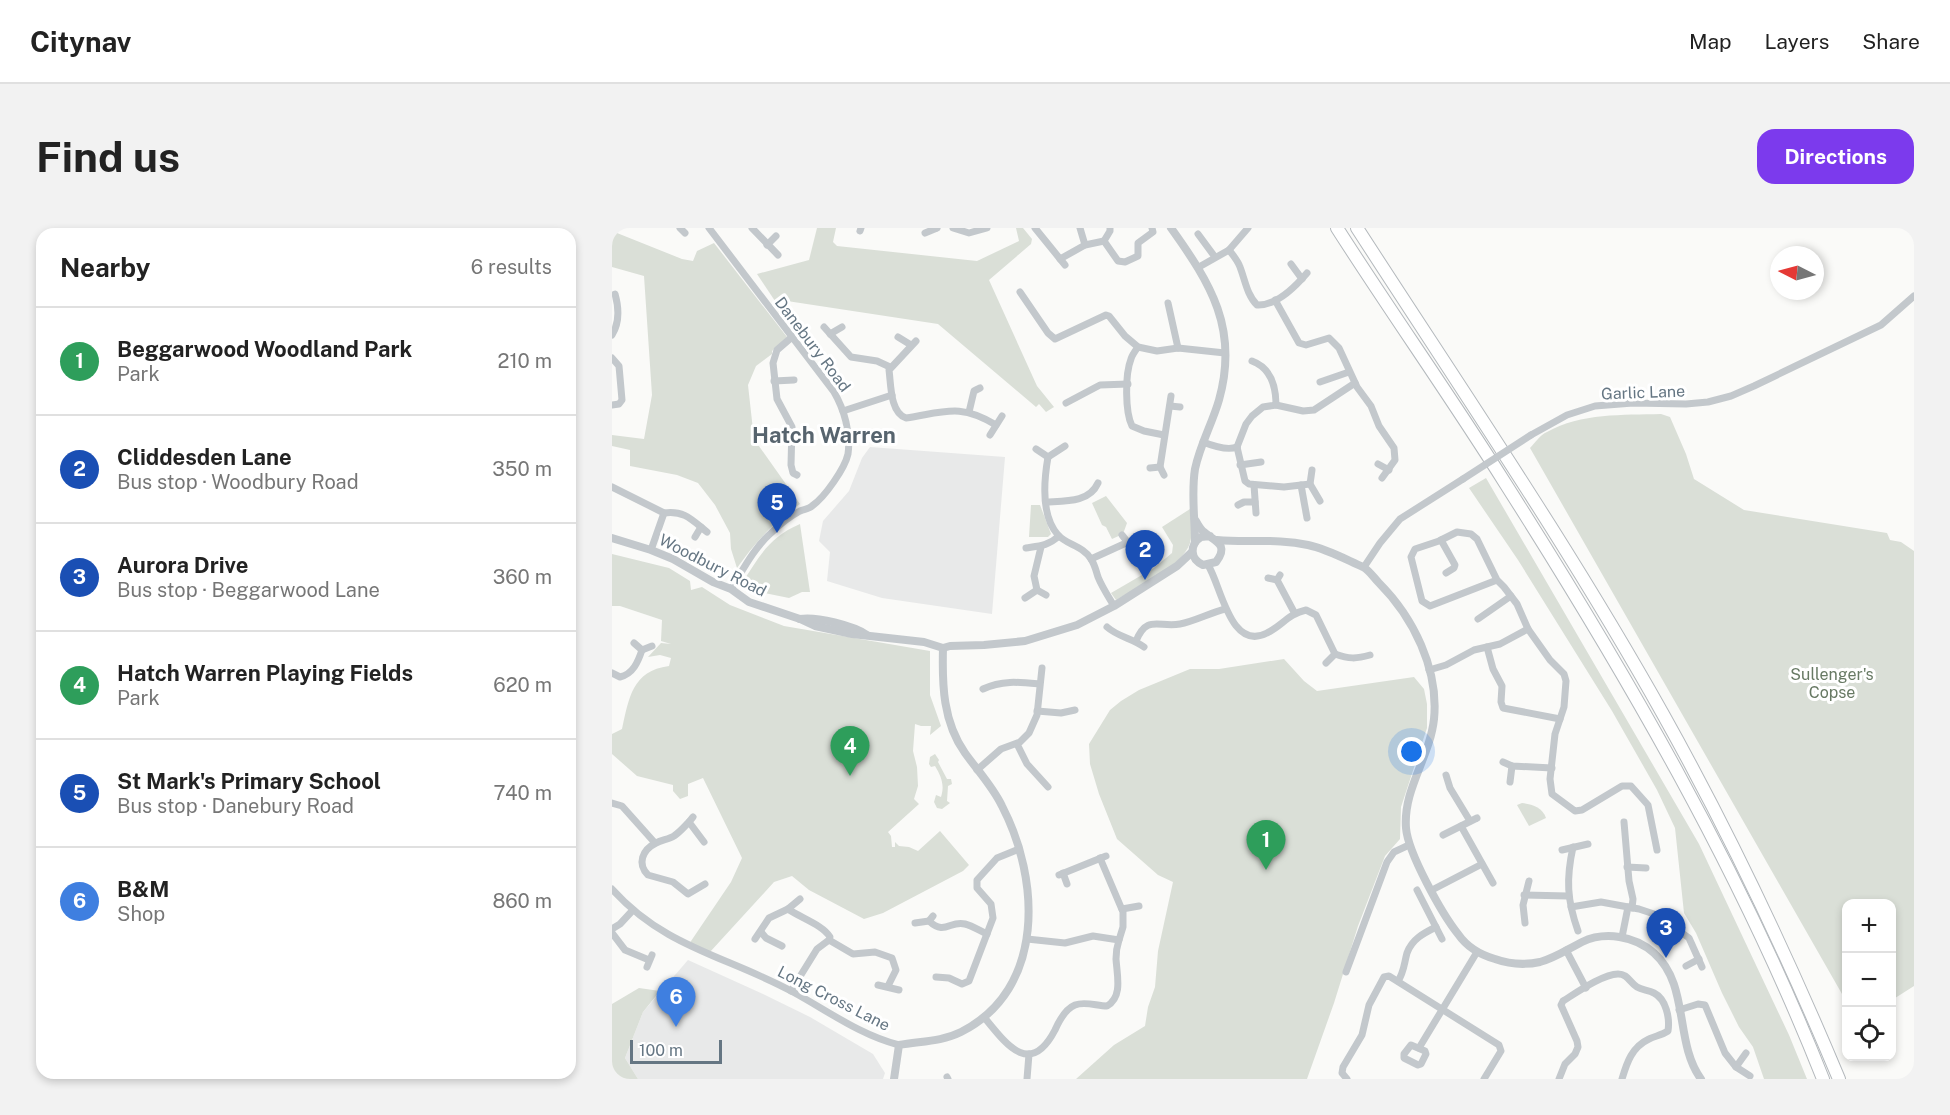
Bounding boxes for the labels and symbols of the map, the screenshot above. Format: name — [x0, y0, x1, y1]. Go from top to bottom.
north arrow — [1770, 246, 1824, 300]
street label: Danebury Road — [771, 293, 854, 396]
street label: Garlic Lane — [1601, 382, 1685, 403]
district label: Hatch Warren — [752, 422, 896, 448]
pin: 5 — [758, 484, 796, 533]
street label: Woodbury Road — [656, 530, 770, 601]
pin: 2 — [1126, 530, 1164, 580]
park label: Sullenger's Copse — [1790, 665, 1874, 702]
pin: 4 — [830, 726, 870, 776]
your location — [1397, 737, 1426, 766]
pin: 1 — [1246, 820, 1286, 870]
pin: 3 — [1646, 908, 1686, 958]
street label: Long Cross Lane — [775, 962, 893, 1035]
pin: 6 — [656, 978, 696, 1027]
scale bar — [630, 1037, 722, 1064]

